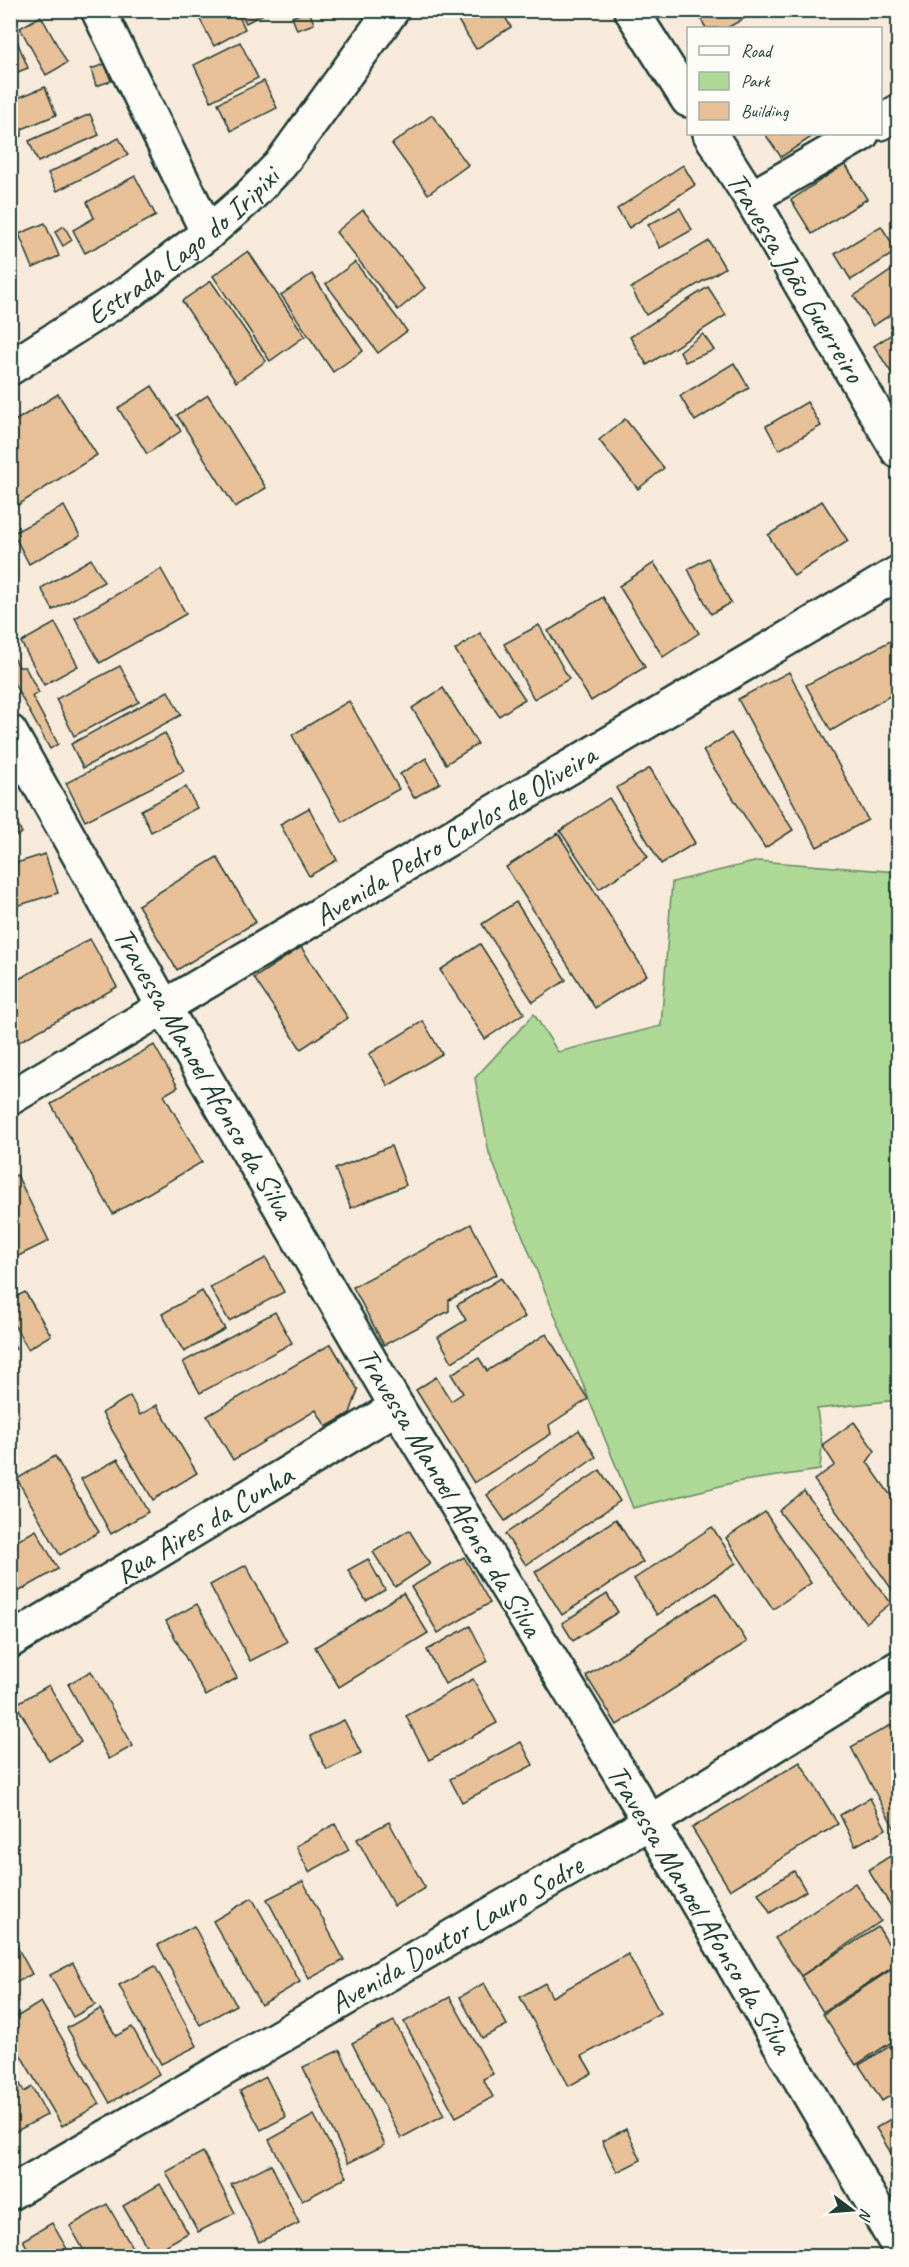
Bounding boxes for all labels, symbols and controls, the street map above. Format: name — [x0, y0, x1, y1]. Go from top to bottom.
legend — [687, 27, 882, 135]
text: Road — [741, 40, 774, 62]
text: Park — [741, 70, 771, 92]
text: Building — [741, 100, 790, 122]
street label: Estrada Lago do Iripixi — [79, 156, 290, 333]
street label: Travessa João Guerreiro — [718, 165, 875, 390]
street label: Avenida Pedro Carlos de Oliveira — [307, 734, 605, 934]
street label: Travessa Manoel Afonso da Silva — [105, 920, 304, 1227]
street label: Travessa Manoel Afonso da Silva — [349, 1340, 552, 1645]
street label: Rua Aires da Cunha — [108, 1455, 301, 1592]
street label: Travessa Manoel Afonso da Silva — [599, 1757, 802, 2062]
street label: Avenida Doutor Lauro Sodre — [323, 1845, 591, 2022]
north arrow — [822, 2180, 882, 2240]
text: N — [854, 2206, 876, 2224]

